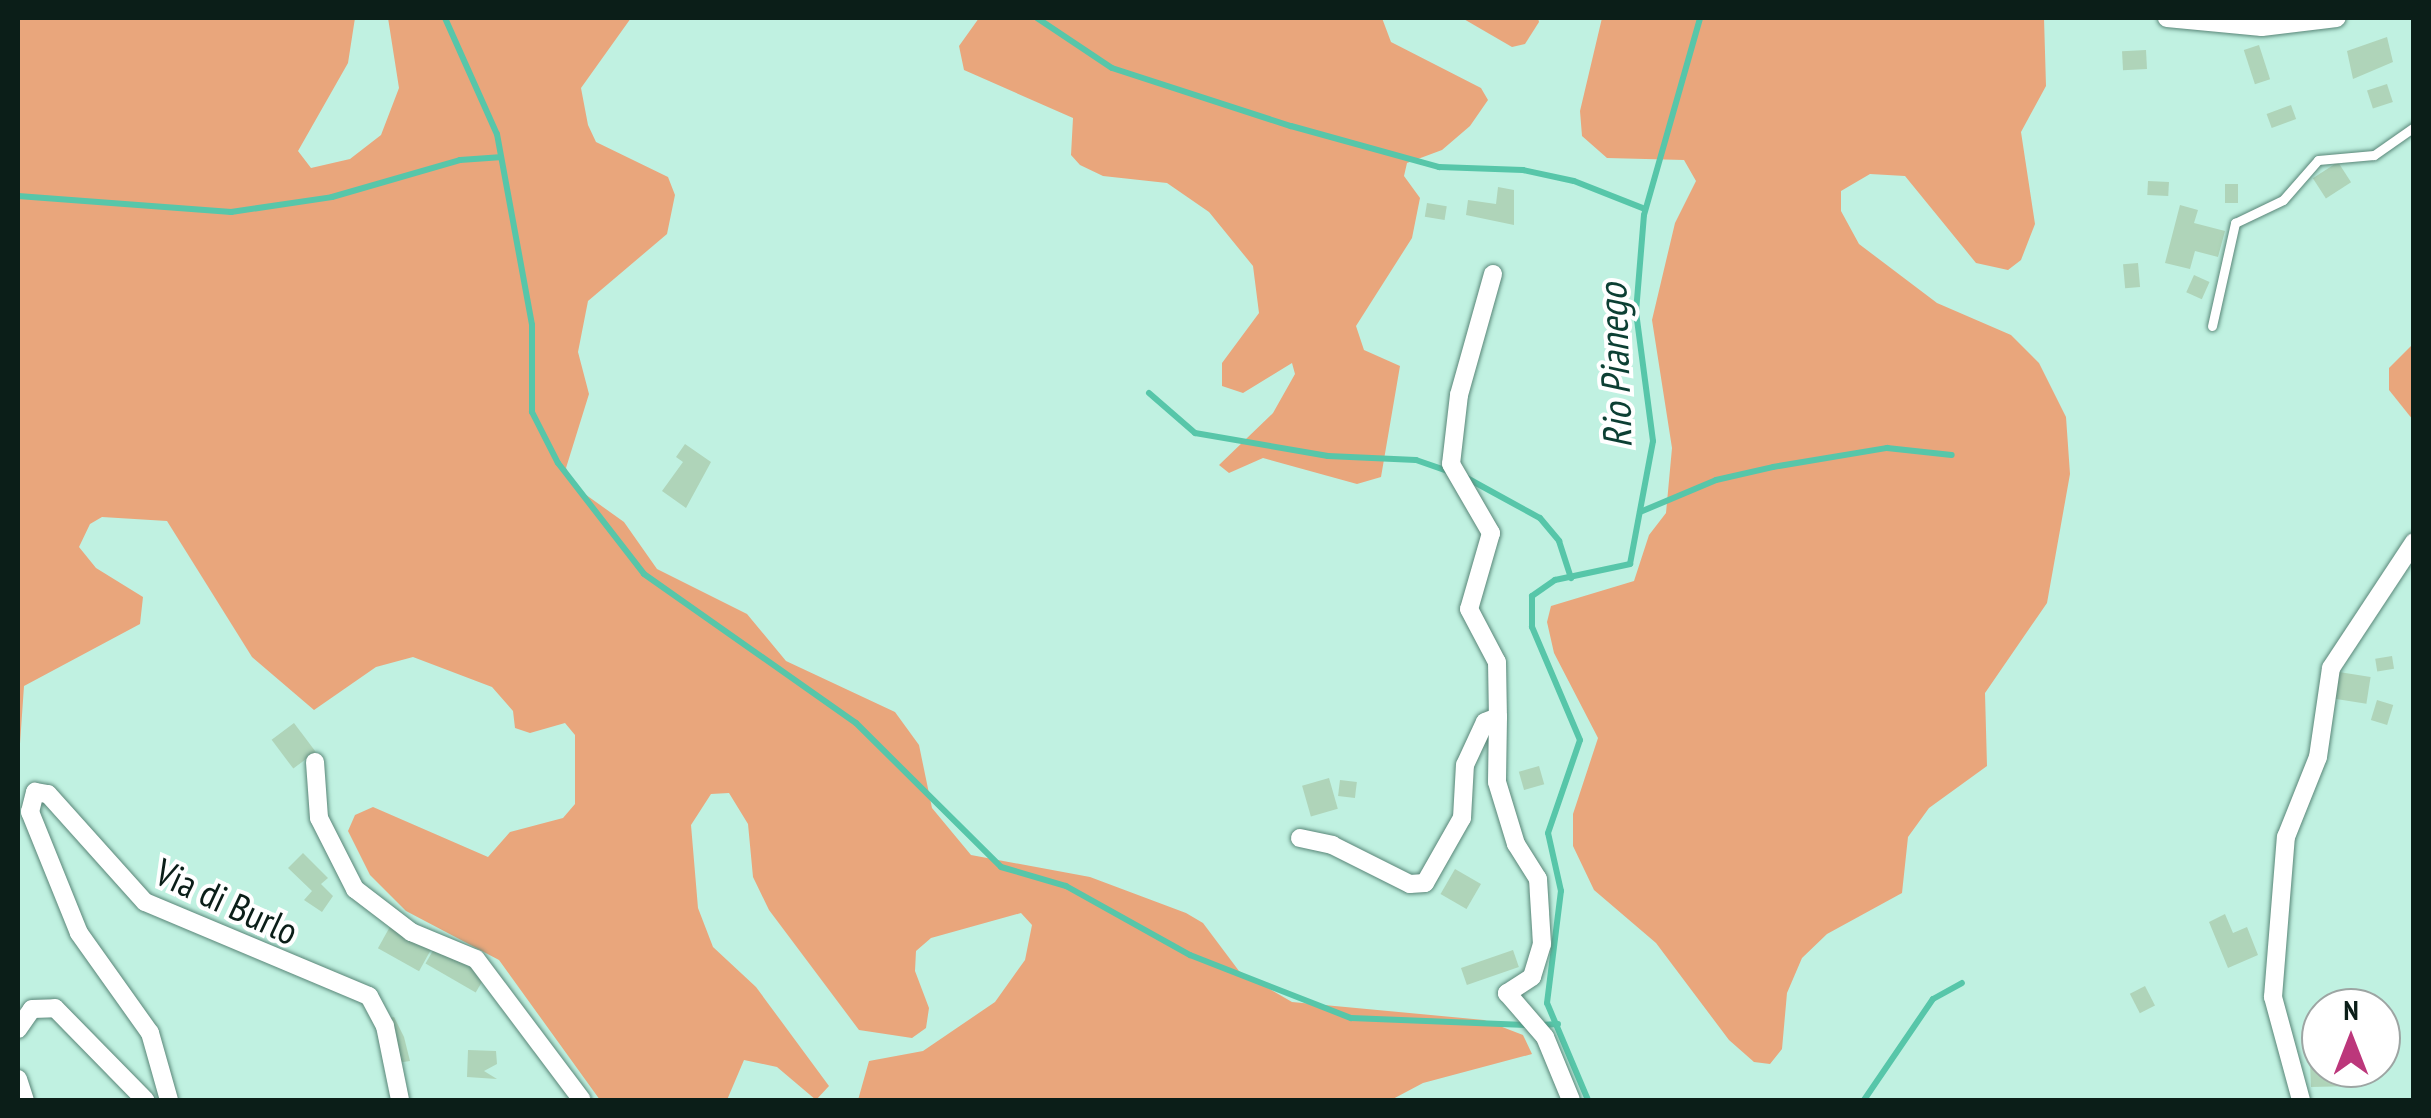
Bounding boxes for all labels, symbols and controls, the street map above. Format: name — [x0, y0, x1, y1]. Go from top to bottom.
water label: Rio Pianego — [1587, 283, 1641, 449]
street label: Via di Burlo — [149, 848, 305, 954]
north arrow — [2301, 988, 2401, 1088]
text: N — [2343, 991, 2359, 1028]

